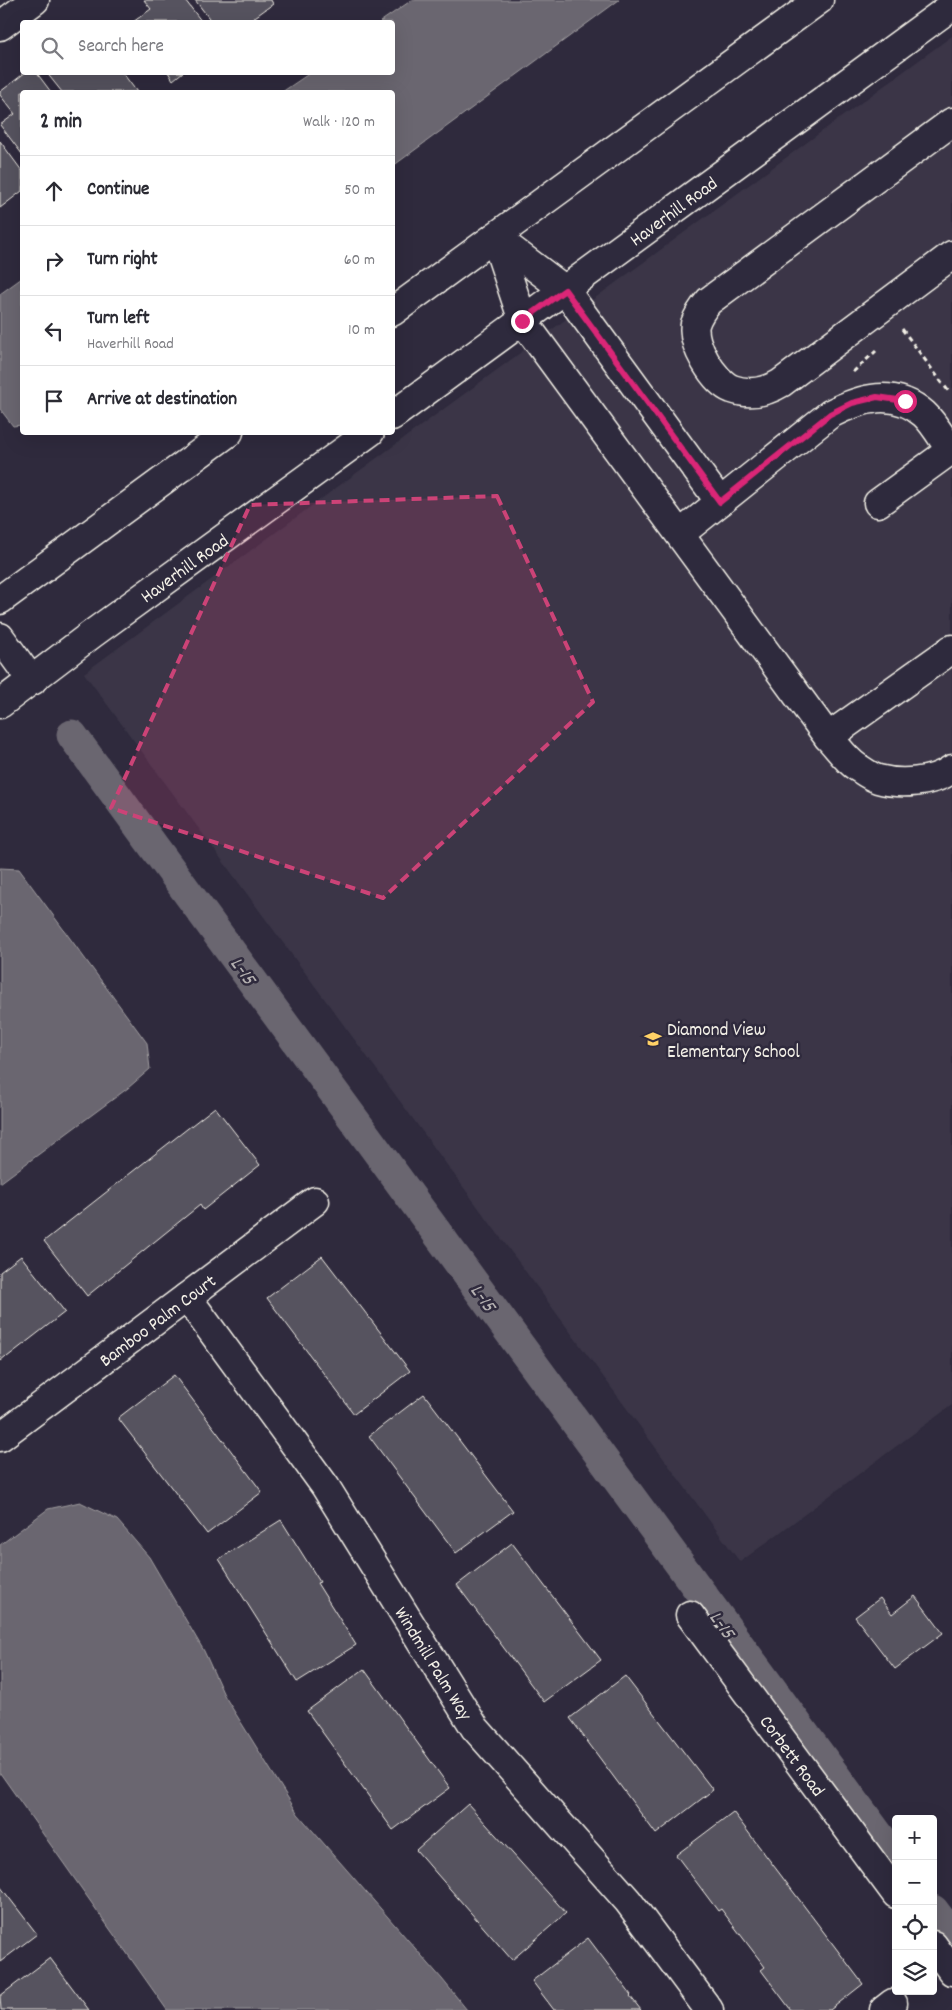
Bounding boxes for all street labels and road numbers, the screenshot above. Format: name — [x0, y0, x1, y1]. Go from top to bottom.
street label: Haverhill Road — [625, 172, 724, 255]
street label: Haverhill Road — [136, 529, 235, 611]
street label: Bamboo Palm Court — [95, 1269, 223, 1375]
street label: Windmill Palm Way — [386, 1603, 477, 1727]
street label: Corbett Road — [751, 1711, 830, 1803]

